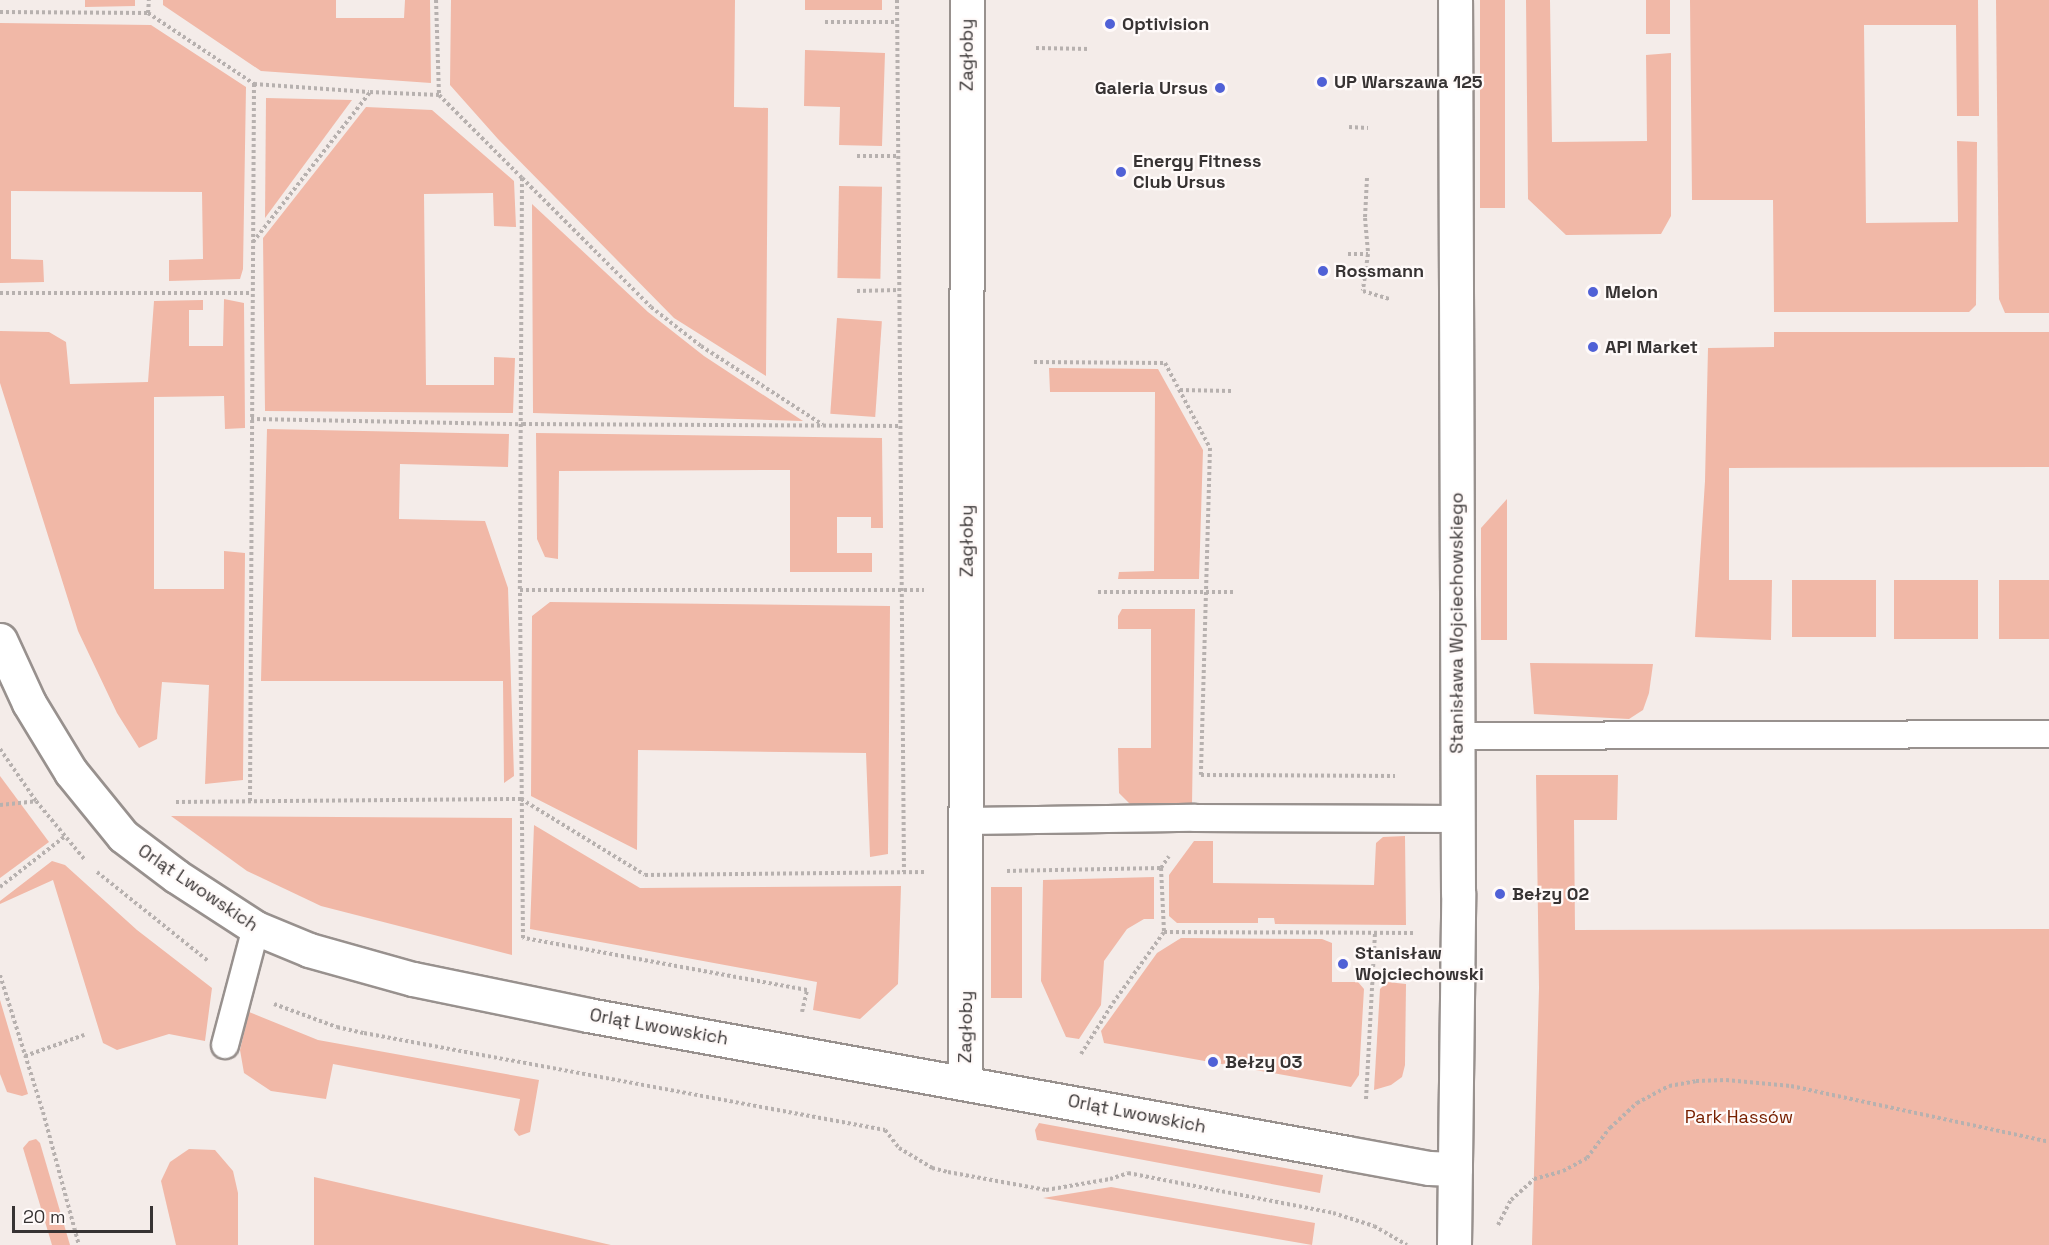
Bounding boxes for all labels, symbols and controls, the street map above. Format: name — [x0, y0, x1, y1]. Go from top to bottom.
place label: Optivision — [1122, 13, 1209, 35]
marker: Optivision — [1103, 17, 1117, 31]
street label: Zagłoby — [956, 19, 978, 91]
place label: UP Warszawa 125 — [1334, 71, 1483, 93]
marker: UP Warszawa 125 — [1315, 75, 1329, 89]
place label: Galeria Ursus — [1095, 77, 1208, 99]
marker: Galeria Ursus — [1213, 81, 1227, 95]
place label: Energy Fitness Club Ursus — [1133, 151, 1261, 194]
marker: Energy Fitness Club Ursus — [1114, 165, 1128, 179]
place label: Rossmann — [1335, 260, 1424, 282]
marker: Rossmann — [1316, 264, 1330, 278]
place label: Melon — [1605, 281, 1658, 303]
marker: Melon — [1586, 285, 1600, 299]
place label: API Market — [1605, 336, 1698, 358]
marker: API Market — [1586, 340, 1600, 354]
street label: Stanisława Wojciechowskiego — [1446, 492, 1468, 754]
street label: Zagłoby — [956, 505, 978, 577]
street label: Orląt Lwowskich — [134, 840, 262, 936]
place label: Bełzy 02 — [1512, 883, 1589, 905]
marker: Bełzy 02 — [1493, 887, 1507, 901]
place label: Stanisław Wojciechowski — [1355, 943, 1484, 986]
marker: Stanisław Wojciechowski — [1336, 957, 1350, 971]
street label: Zagłoby — [955, 991, 977, 1063]
street label: Orląt Lwowskich — [588, 1004, 730, 1050]
place label: Bełzy 03 — [1225, 1051, 1302, 1073]
marker: Bełzy 03 — [1206, 1055, 1220, 1069]
street label: Orląt Lwowskich — [1066, 1090, 1208, 1138]
park label: Park Hassów — [1685, 1106, 1793, 1128]
scale bar — [15, 1194, 156, 1232]
text: 20 m — [23, 1205, 66, 1228]

